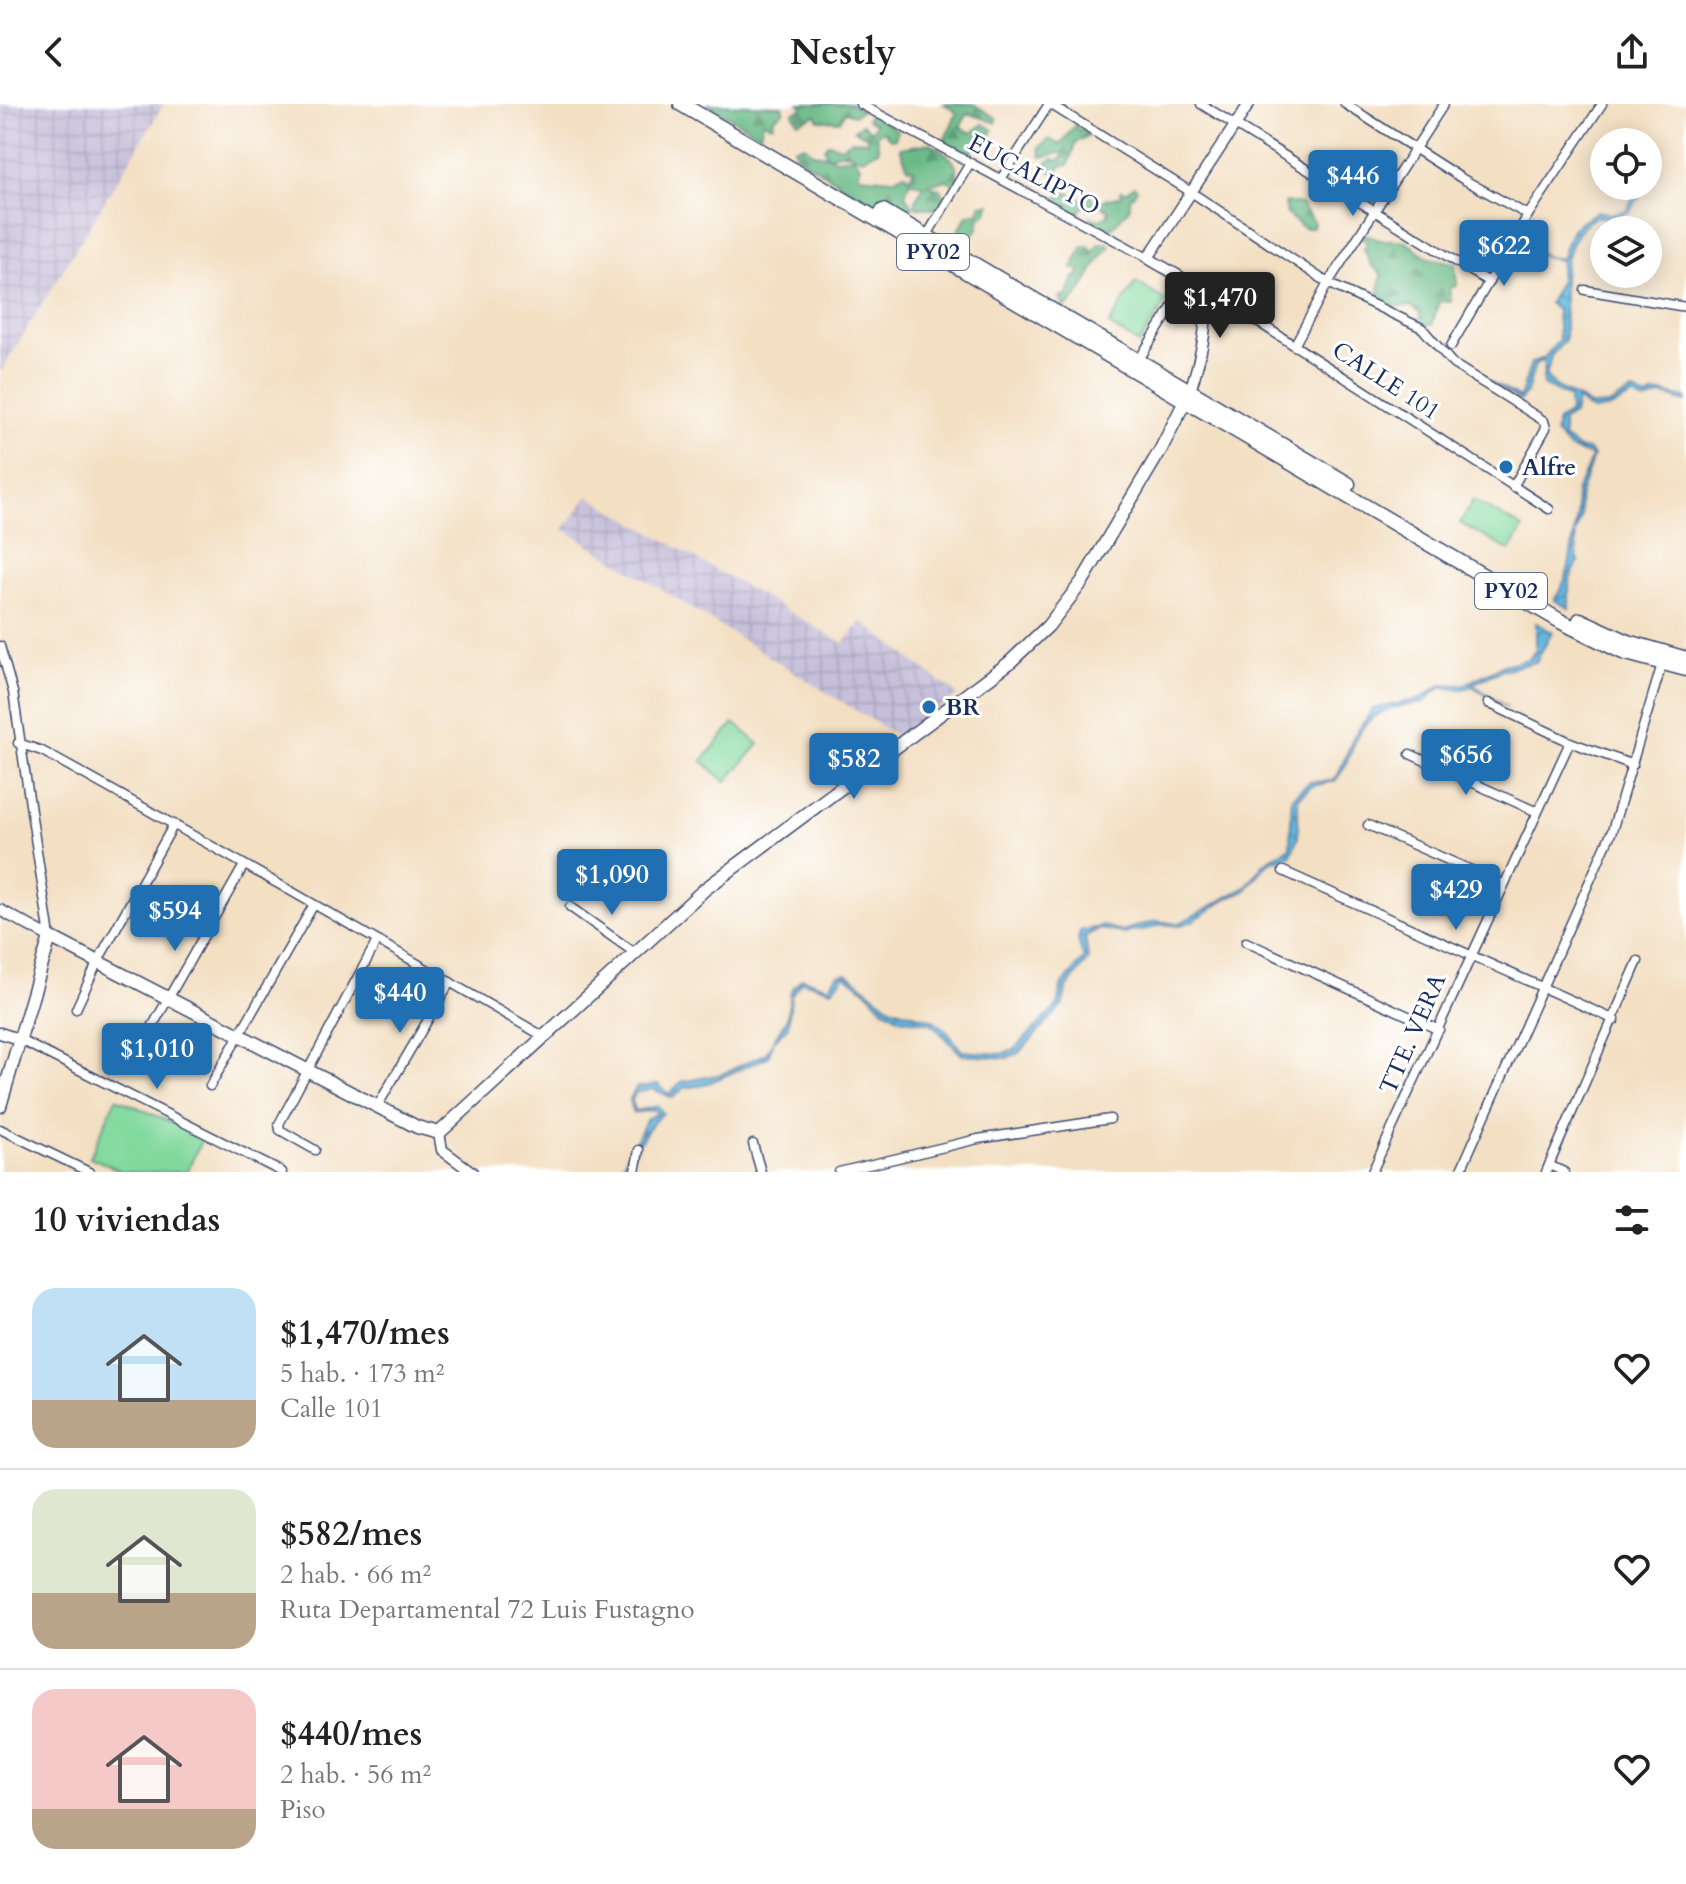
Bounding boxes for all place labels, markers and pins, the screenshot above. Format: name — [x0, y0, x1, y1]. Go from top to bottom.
pin: $446 — [1306, 150, 1400, 218]
pin: $622 — [1457, 220, 1551, 288]
pin: $1,470 — [1155, 272, 1285, 340]
place label: Alfre — [1522, 451, 1576, 484]
marker: Alfre — [1497, 458, 1515, 476]
place label: BR — [945, 691, 980, 724]
marker: BR — [920, 698, 938, 716]
pin: $656 — [1419, 729, 1513, 797]
pin: $582 — [807, 733, 901, 801]
pin: $1,090 — [547, 849, 677, 917]
pin: $429 — [1409, 864, 1503, 932]
pin: $594 — [128, 885, 222, 953]
pin: $440 — [353, 967, 447, 1035]
pin: $1,010 — [92, 1023, 222, 1091]

